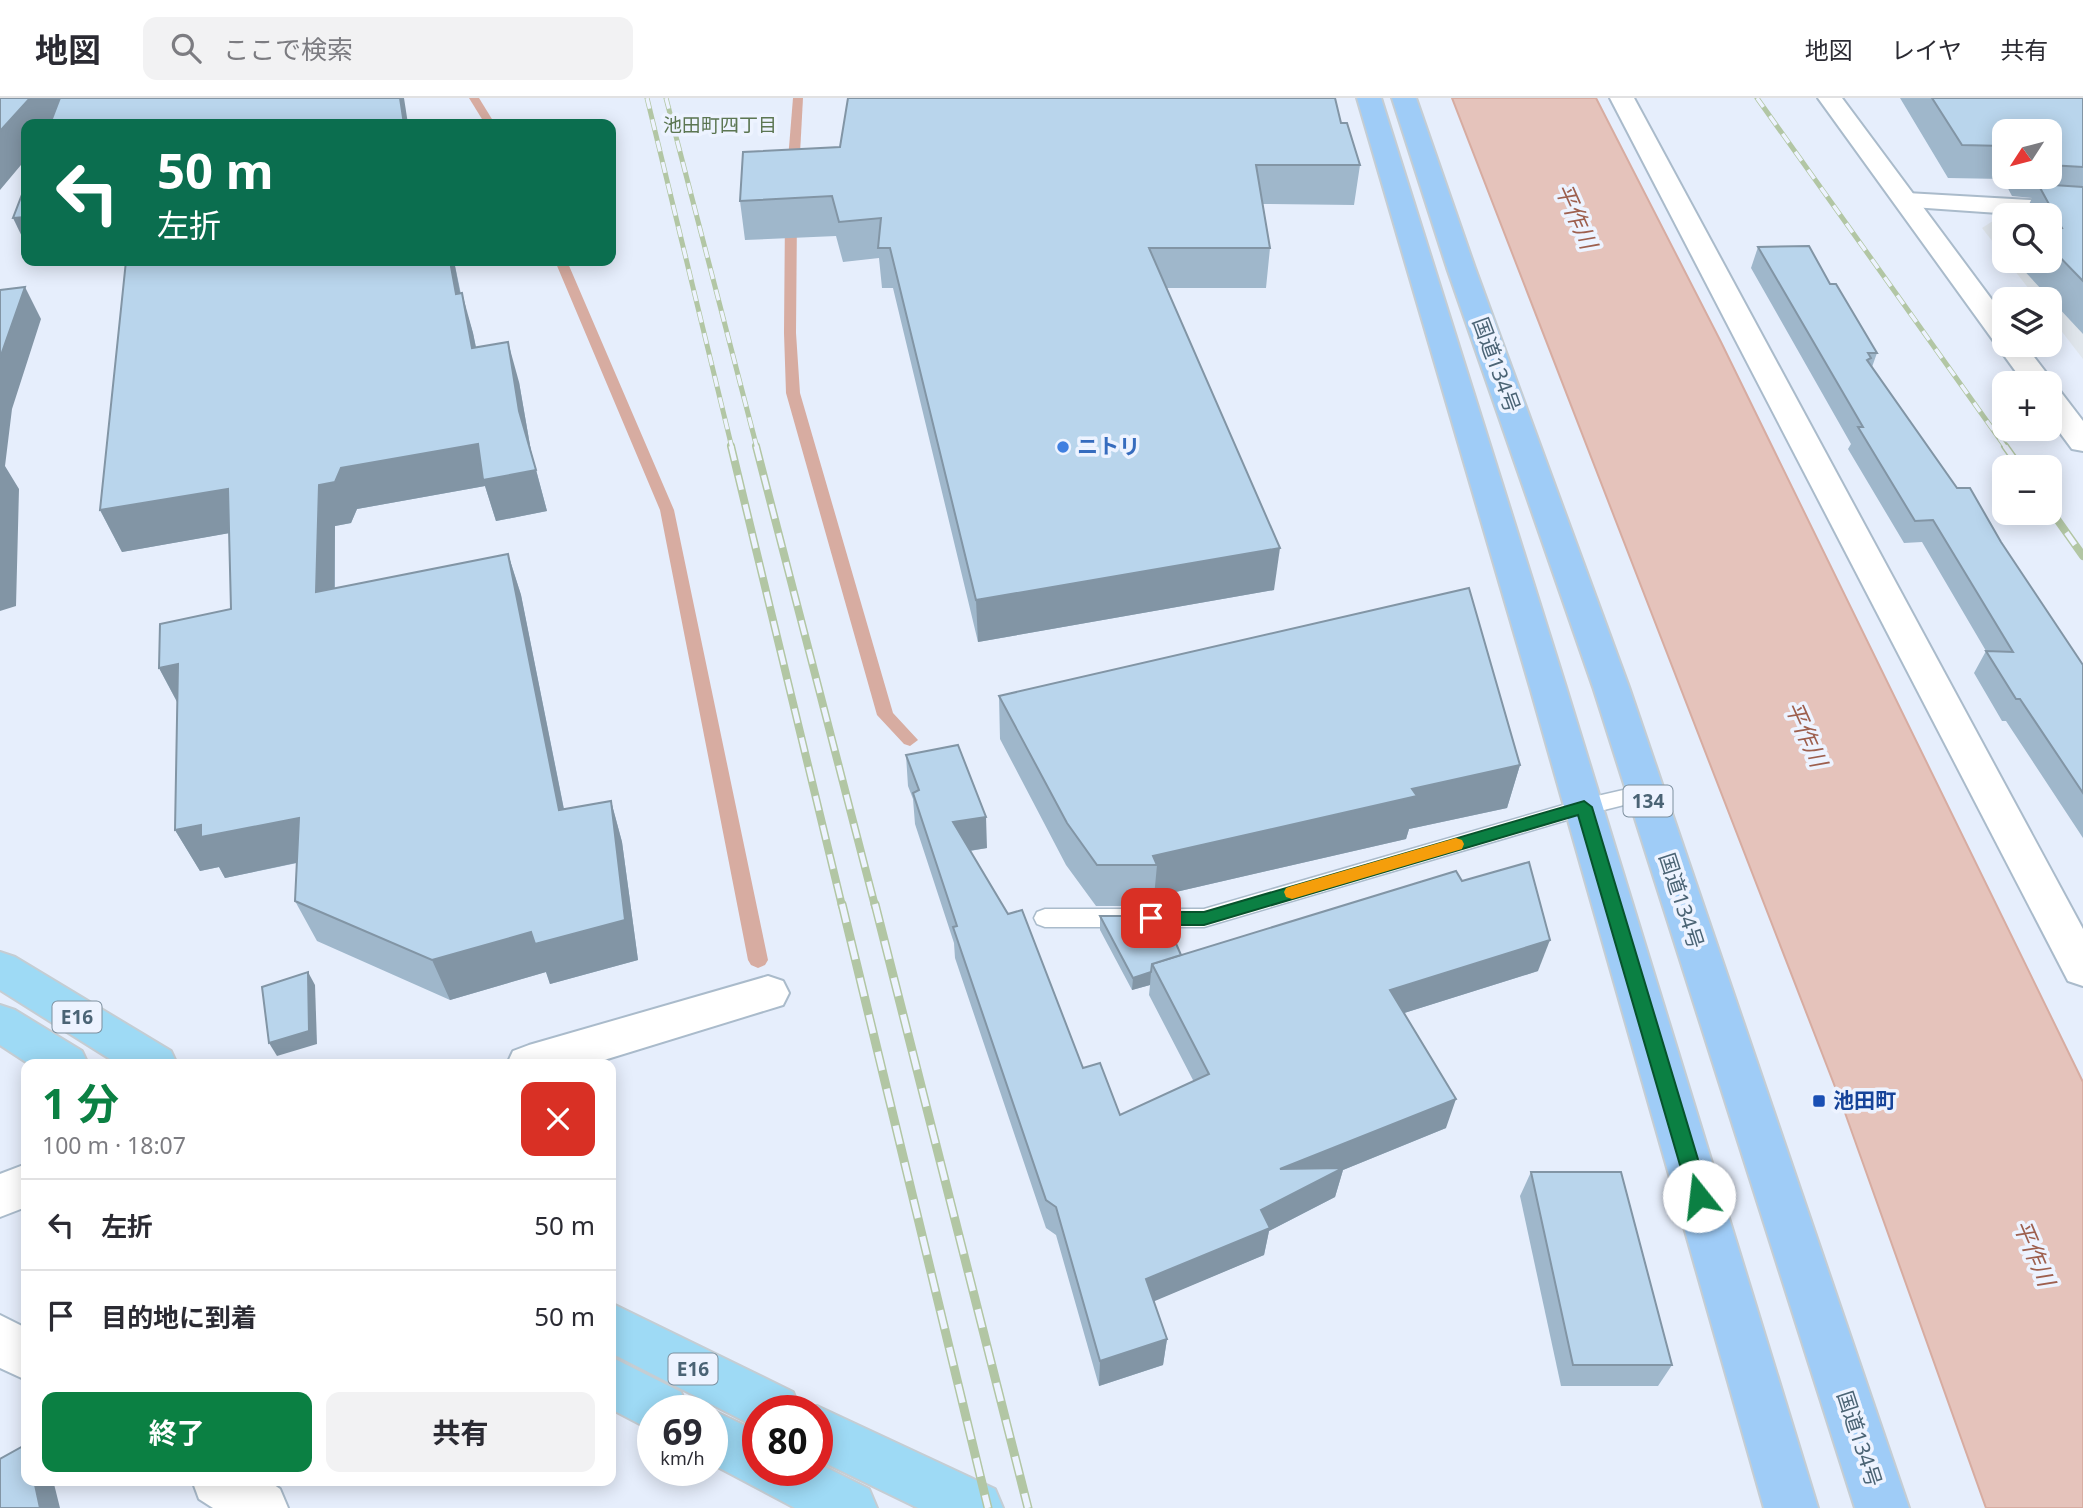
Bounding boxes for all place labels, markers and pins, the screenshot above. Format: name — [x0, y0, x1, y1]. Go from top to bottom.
place label: ニトリ — [1077, 432, 1140, 460]
marker: ニトリ — [1055, 439, 1071, 455]
pin — [1121, 888, 1181, 948]
place label: 池田町 — [1833, 1086, 1896, 1114]
marker: 池田町 — [1811, 1093, 1827, 1109]

